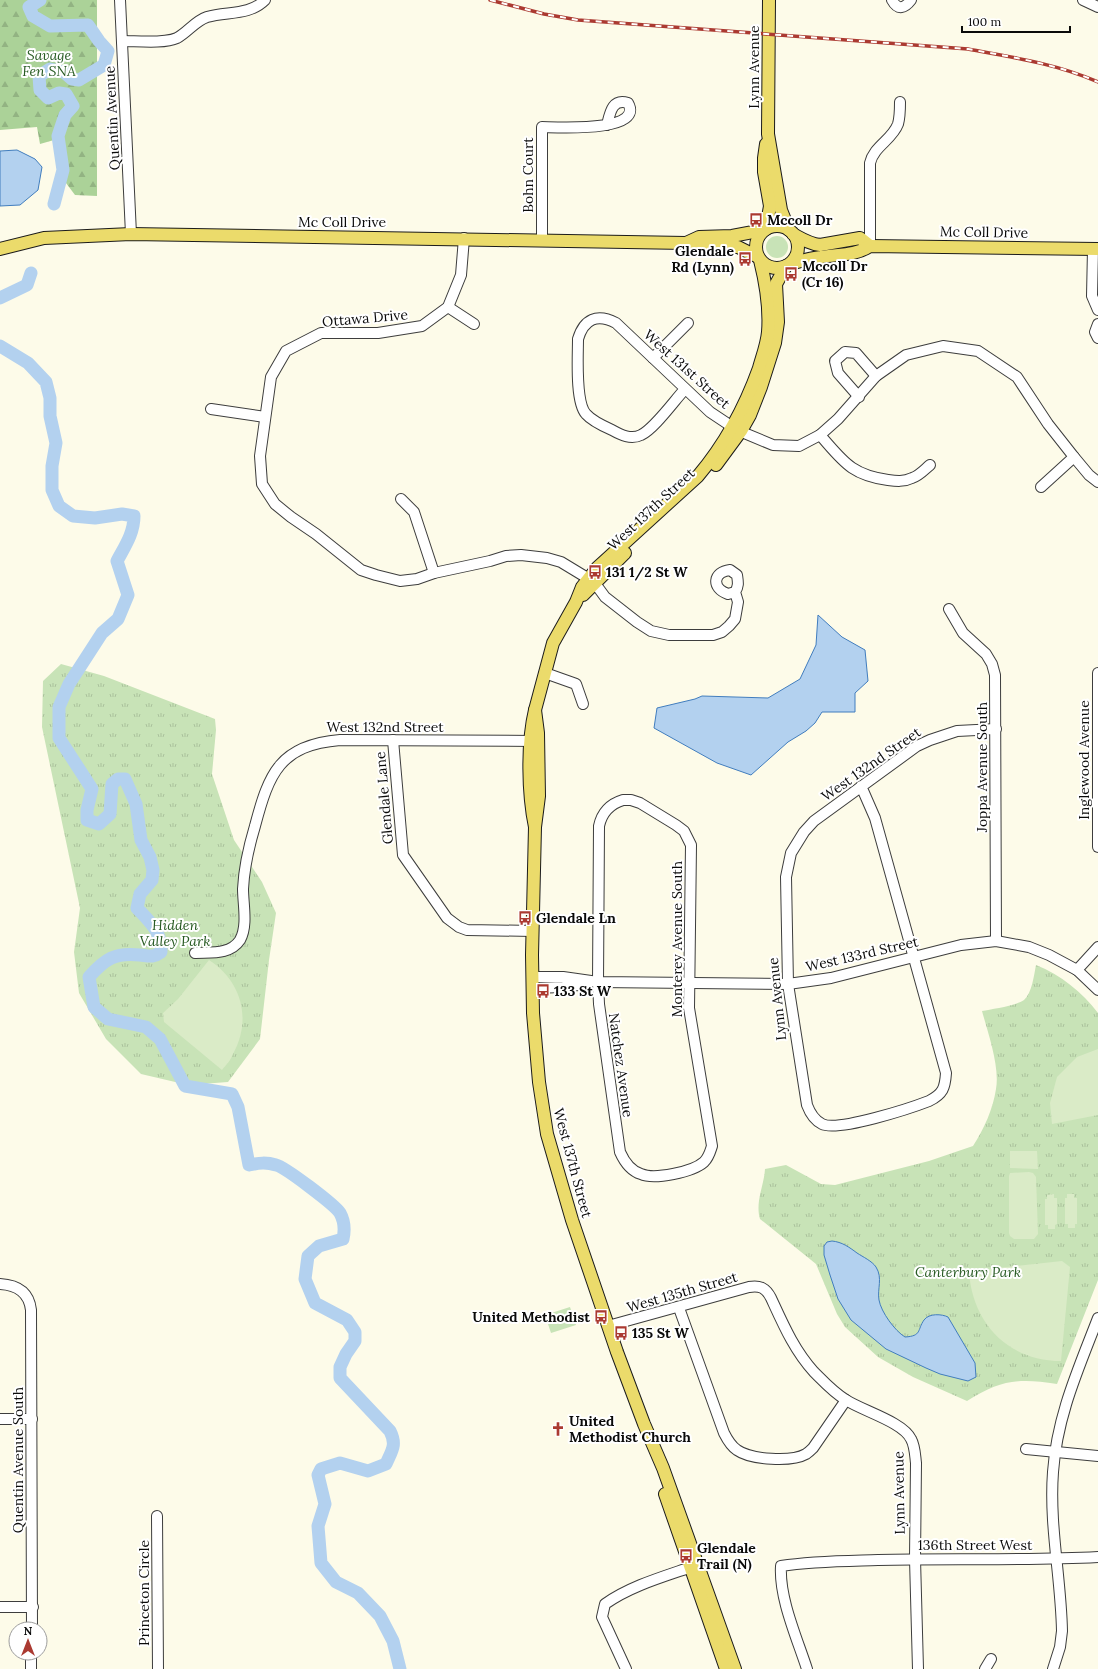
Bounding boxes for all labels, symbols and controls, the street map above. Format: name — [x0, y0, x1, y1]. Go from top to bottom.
scale bar — [962, 8, 1070, 34]
text: 100 m — [968, 14, 1001, 29]
street label: Lynn Avenue — [745, 25, 763, 109]
park label: Savage Fen SNA — [22, 46, 76, 80]
street label: Quentin Avenue — [100, 65, 124, 171]
street label: Bohn Court — [519, 137, 537, 213]
place label: Mccoll Dr — [767, 211, 833, 229]
bus stop icon: Mccoll Dr — [748, 212, 764, 228]
street label: Mc Coll Drive — [298, 213, 386, 231]
street label: Mc Coll Drive — [940, 222, 1029, 242]
place label: Glendale Rd (Lynn) — [671, 242, 734, 276]
bus stop icon: Glendale Rd (Lynn) — [737, 251, 753, 267]
place label: Mccoll Dr (Cr 16) — [802, 257, 868, 291]
bus stop icon: Mccoll Dr (Cr 16) — [783, 266, 799, 282]
street label: Ottawa Drive — [321, 305, 409, 331]
street label: West 131st Street — [640, 326, 734, 413]
street label: West 137th Street — [604, 464, 699, 554]
place label: 131 1/2 St W — [606, 563, 688, 581]
bus stop icon: 131 1/2 St W — [587, 564, 603, 580]
street label: Inglewood Avenue — [1075, 700, 1093, 820]
street label: Joppa Avenue South — [973, 702, 991, 833]
street label: West 132nd Street — [326, 718, 444, 736]
street label: West 132nd Street — [818, 723, 925, 805]
street label: Glendale Lane — [371, 751, 397, 845]
street label: Monterey Avenue South — [668, 861, 686, 1017]
place label: Glendale Ln — [536, 909, 616, 927]
bus stop icon: Glendale Ln — [517, 910, 533, 926]
park label: Hidden Valley Park — [140, 916, 210, 950]
street label: West 133rd Street — [804, 932, 921, 976]
street label: Lynn Avenue — [764, 956, 790, 1041]
place label: 133 St W — [554, 982, 612, 1000]
bus stop icon: 133 St W — [535, 983, 551, 999]
street label: Natchez Avenue — [605, 1012, 637, 1119]
street label: West 137th Street — [550, 1106, 596, 1220]
park label: Canterbury Park — [915, 1263, 1021, 1281]
street label: West 135th Street — [625, 1267, 740, 1316]
place label: United Methodist — [472, 1308, 590, 1326]
bus stop icon: United Methodist — [593, 1309, 609, 1325]
place label: 135 St W — [632, 1324, 690, 1342]
bus stop icon: 135 St W — [613, 1325, 629, 1341]
street label: Quentin Avenue South — [9, 1387, 27, 1533]
place label: United Methodist Church — [569, 1412, 691, 1446]
church icon: United Methodist Church — [550, 1421, 566, 1437]
street label: Lynn Avenue — [889, 1451, 909, 1535]
street label: 136th Street West — [918, 1536, 1033, 1554]
place label: Glendale Trail (N) — [697, 1539, 756, 1573]
street label: Princeton Circle — [135, 1540, 153, 1646]
bus stop icon: Glendale Trail (N) — [678, 1548, 694, 1564]
north arrow — [8, 1621, 48, 1661]
text: N — [24, 1624, 33, 1638]

